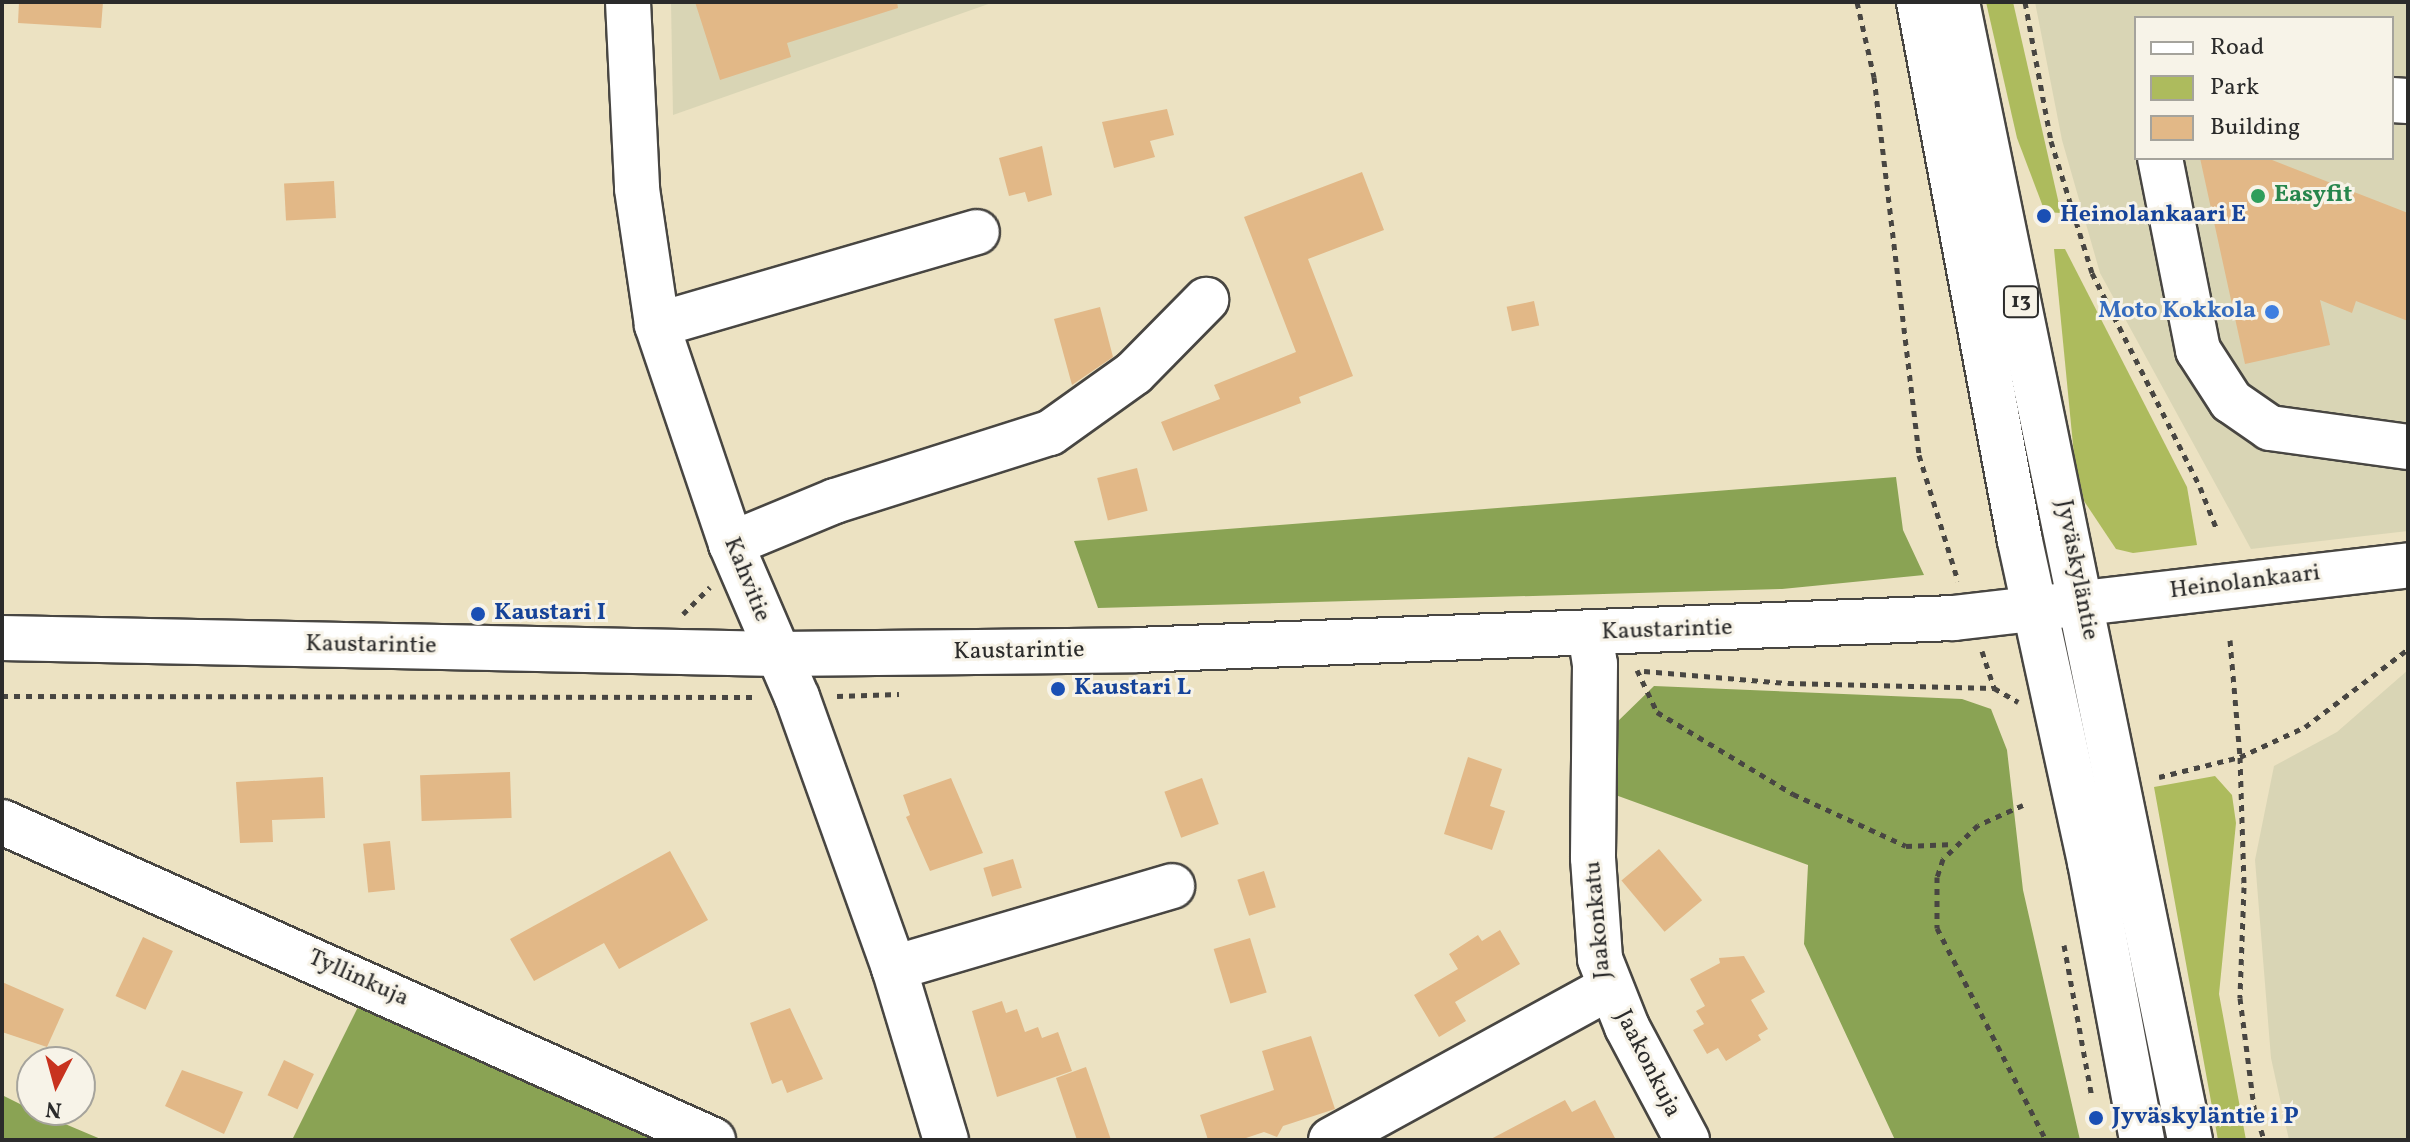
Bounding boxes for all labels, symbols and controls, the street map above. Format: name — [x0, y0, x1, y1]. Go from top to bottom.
legend — [2134, 16, 2394, 160]
text: Road — [2210, 31, 2264, 65]
text: Park — [2210, 71, 2259, 105]
text: Building — [2210, 111, 2300, 145]
place label: Easyfit — [2274, 182, 2352, 210]
marker: Easyfit — [2249, 187, 2267, 205]
place label: Heinolankaari E — [2060, 202, 2246, 230]
marker: Heinolankaari E — [2035, 207, 2053, 225]
road number: 13 — [2001, 284, 2041, 320]
place label: Moto Kokkola — [2098, 298, 2256, 326]
marker: Moto Kokkola — [2263, 303, 2281, 321]
street label: Jyväskyläntie — [2048, 497, 2104, 643]
street label: Kahvitie — [716, 534, 776, 626]
street label: Heinolankaari — [2168, 559, 2322, 607]
place label: Kaustari I — [494, 600, 606, 628]
marker: Kaustari I — [469, 605, 487, 623]
street label: Kaustarintie — [1601, 614, 1733, 648]
street label: Kaustarintie — [305, 630, 437, 662]
street label: Kaustarintie — [953, 636, 1085, 668]
place label: Kaustari L — [1074, 675, 1191, 703]
marker: Kaustari L — [1049, 680, 1067, 698]
street label: Jaakonkatu — [1580, 860, 1618, 980]
street label: Tyllinkuja — [303, 944, 413, 1014]
street label: Jaakonkuja — [1608, 1005, 1686, 1123]
north arrow — [16, 1046, 96, 1126]
text: N — [44, 1092, 63, 1125]
place label: Jyväskyläntie i P — [2112, 1104, 2299, 1132]
marker: Jyväskyläntie i P — [2087, 1109, 2105, 1127]

